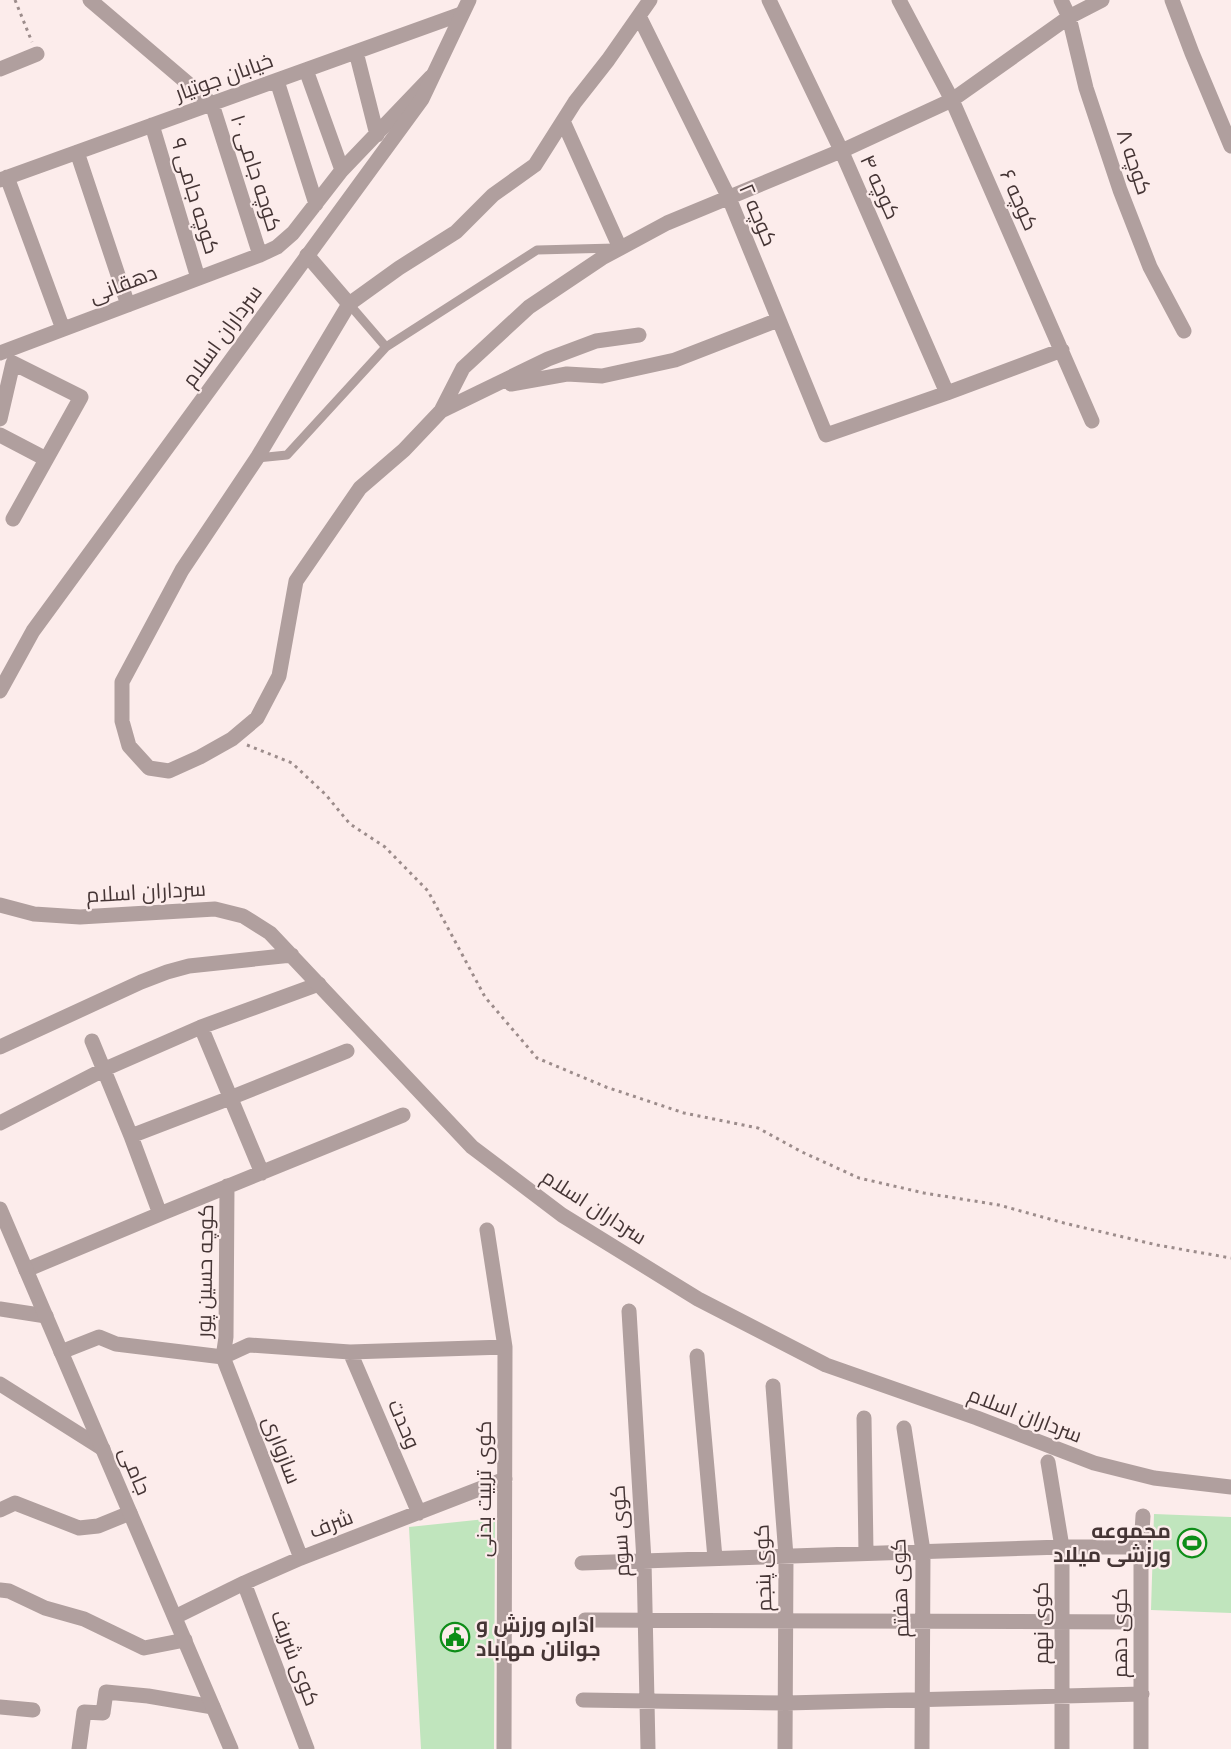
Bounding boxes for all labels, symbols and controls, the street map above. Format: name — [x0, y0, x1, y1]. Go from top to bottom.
street label: خیابان جوتیار — [171, 48, 277, 107]
street label: کوچه جامی ۱۰ — [224, 112, 286, 235]
street label: کوچه ۸ — [1110, 126, 1156, 198]
street label: کوچه جامی ۹ — [164, 135, 224, 258]
street label: کوچه ۴ — [853, 151, 905, 224]
street label: کوچه ۶ — [993, 166, 1043, 235]
street label: کوچه ۲ — [732, 180, 782, 251]
street label: دهقانی — [86, 260, 161, 309]
street label: سرداران اسلام — [177, 280, 269, 393]
street label: سرداران اسلام — [86, 877, 207, 909]
street label: سرداران اسلام — [536, 1164, 651, 1251]
street label: کوچه حسین پور — [192, 1204, 220, 1339]
street label: سرداران اسلام — [964, 1382, 1085, 1450]
street label: وحدت — [383, 1396, 425, 1452]
street label: سازواری — [257, 1413, 306, 1488]
street label: کوی تربیت بدنی — [472, 1421, 497, 1557]
street label: جامی — [113, 1443, 156, 1499]
street label: کوی سوم — [606, 1484, 636, 1578]
street label: شرف — [306, 1505, 356, 1543]
place label: مجموعه ورزشی میلاد — [1053, 1519, 1171, 1568]
street label: کوی پنجم — [749, 1524, 779, 1612]
sports icon: مجموعه ورزشی میلاد — [1176, 1527, 1208, 1559]
street label: کوی هفتم — [886, 1538, 916, 1638]
street label: کوی نهم — [1029, 1582, 1055, 1664]
street label: کوی دهم — [1108, 1588, 1134, 1678]
street label: کوی شریف — [265, 1607, 324, 1710]
place label: اداره ورزش و جوانان مهاباد — [476, 1613, 601, 1662]
public building icon: اداره ورزش و جوانان مهاباد — [439, 1621, 471, 1653]

